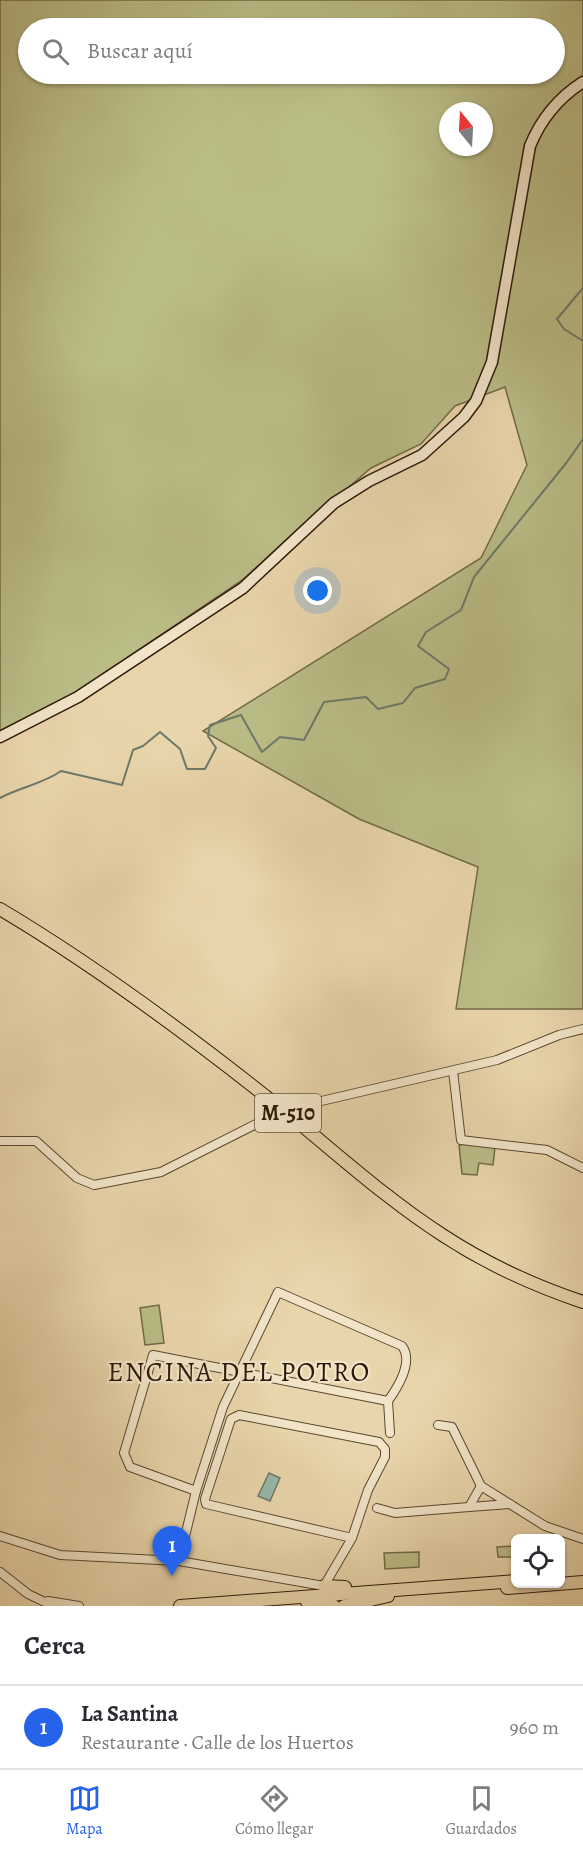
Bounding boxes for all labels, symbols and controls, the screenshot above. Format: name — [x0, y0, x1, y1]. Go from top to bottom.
search box — [18, 18, 565, 84]
icon: search — [39, 35, 72, 68]
text: Buscar aquí — [87, 36, 193, 66]
north arrow — [439, 102, 493, 156]
your location — [303, 576, 332, 605]
road number: M-510 — [255, 1094, 321, 1132]
district label: ENCINA DEL POTRO — [107, 1354, 371, 1390]
pin: 1 — [152, 1526, 192, 1576]
map controls — [511, 1534, 565, 1588]
button: locate — [511, 1534, 565, 1588]
text: Cerca — [24, 1628, 86, 1663]
text: La Santina — [81, 1699, 178, 1729]
text: 1 — [40, 1714, 47, 1741]
text: 960 m — [509, 1714, 559, 1741]
text: Restaurante · Calle de los Huertos — [81, 1729, 354, 1756]
tab: Mapa — [66, 1782, 103, 1840]
tab: Cómo llegar — [235, 1782, 313, 1840]
tab: Guardados — [445, 1782, 517, 1840]

